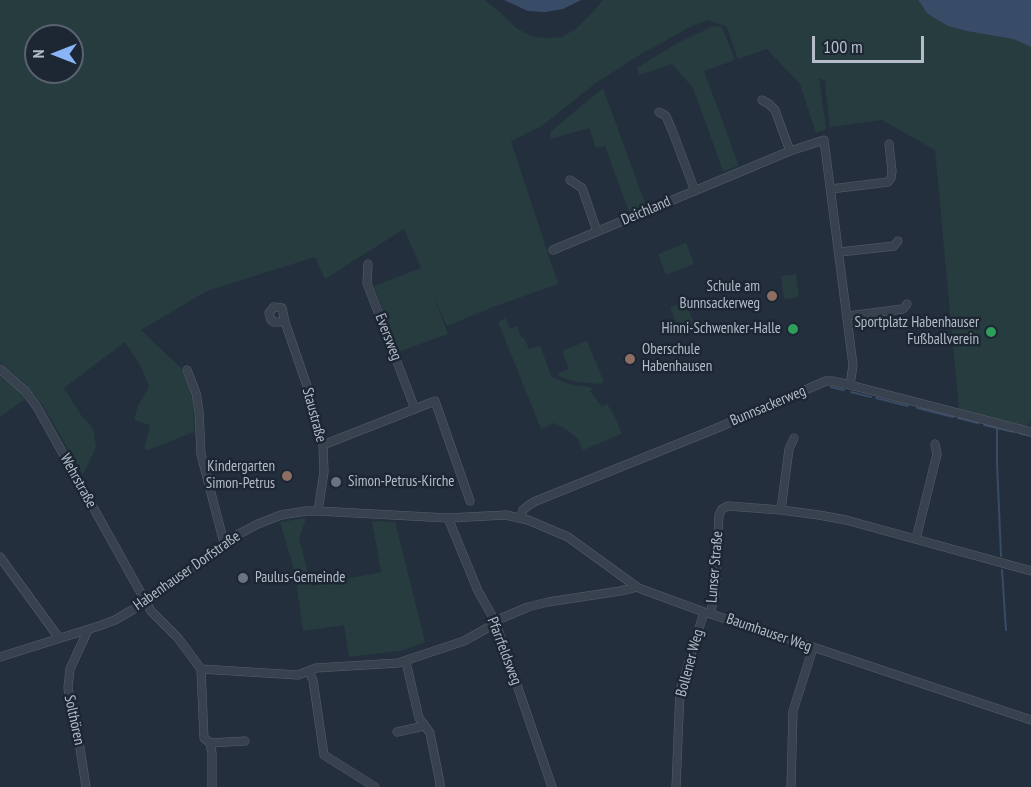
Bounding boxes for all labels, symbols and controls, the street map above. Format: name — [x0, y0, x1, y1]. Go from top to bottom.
north arrow — [24, 24, 84, 84]
scale bar — [815, 24, 928, 62]
text: 100 m — [823, 35, 863, 58]
text: N — [28, 50, 48, 58]
street label: Deichland — [619, 193, 673, 229]
place label: Schule am Bunnsackerweg — [680, 278, 760, 313]
marker: Schule am Bunnsackerweg — [765, 289, 779, 303]
street label: Eversweg — [371, 311, 405, 363]
place label: Sportplatz Habenhauser Fußballverein — [854, 314, 979, 349]
place label: Hinni-Schwenker-Halle — [661, 320, 781, 338]
marker: Hinni-Schwenker-Halle — [786, 322, 800, 336]
marker: Sportplatz Habenhauser Fußballverein — [984, 325, 998, 339]
place label: Oberschule Habenhausen — [642, 341, 712, 376]
marker: Oberschule Habenhausen — [623, 352, 637, 366]
street label: Bunnsackerweg — [727, 382, 809, 430]
street label: Staustraße — [298, 386, 330, 444]
street label: Wehrstraße — [56, 451, 100, 511]
place label: Kindergarten Simon-Petrus — [206, 458, 275, 493]
marker: Kindergarten Simon-Petrus — [280, 469, 294, 483]
place label: Simon-Petrus-Kirche — [348, 473, 454, 491]
marker: Simon-Petrus-Kirche — [329, 475, 343, 489]
street label: Habenhauser Dorfstraße — [130, 527, 244, 615]
street label: Lunser Straße — [703, 530, 727, 604]
place label: Paulus-Gemeinde — [255, 569, 345, 587]
marker: Paulus-Gemeinde — [236, 571, 250, 585]
street label: Baumhauser Weg — [724, 610, 814, 656]
street label: Pfarrfeldsweg — [483, 615, 525, 687]
street label: Bollener Weg — [672, 627, 708, 699]
street label: Solthören — [60, 693, 88, 747]

